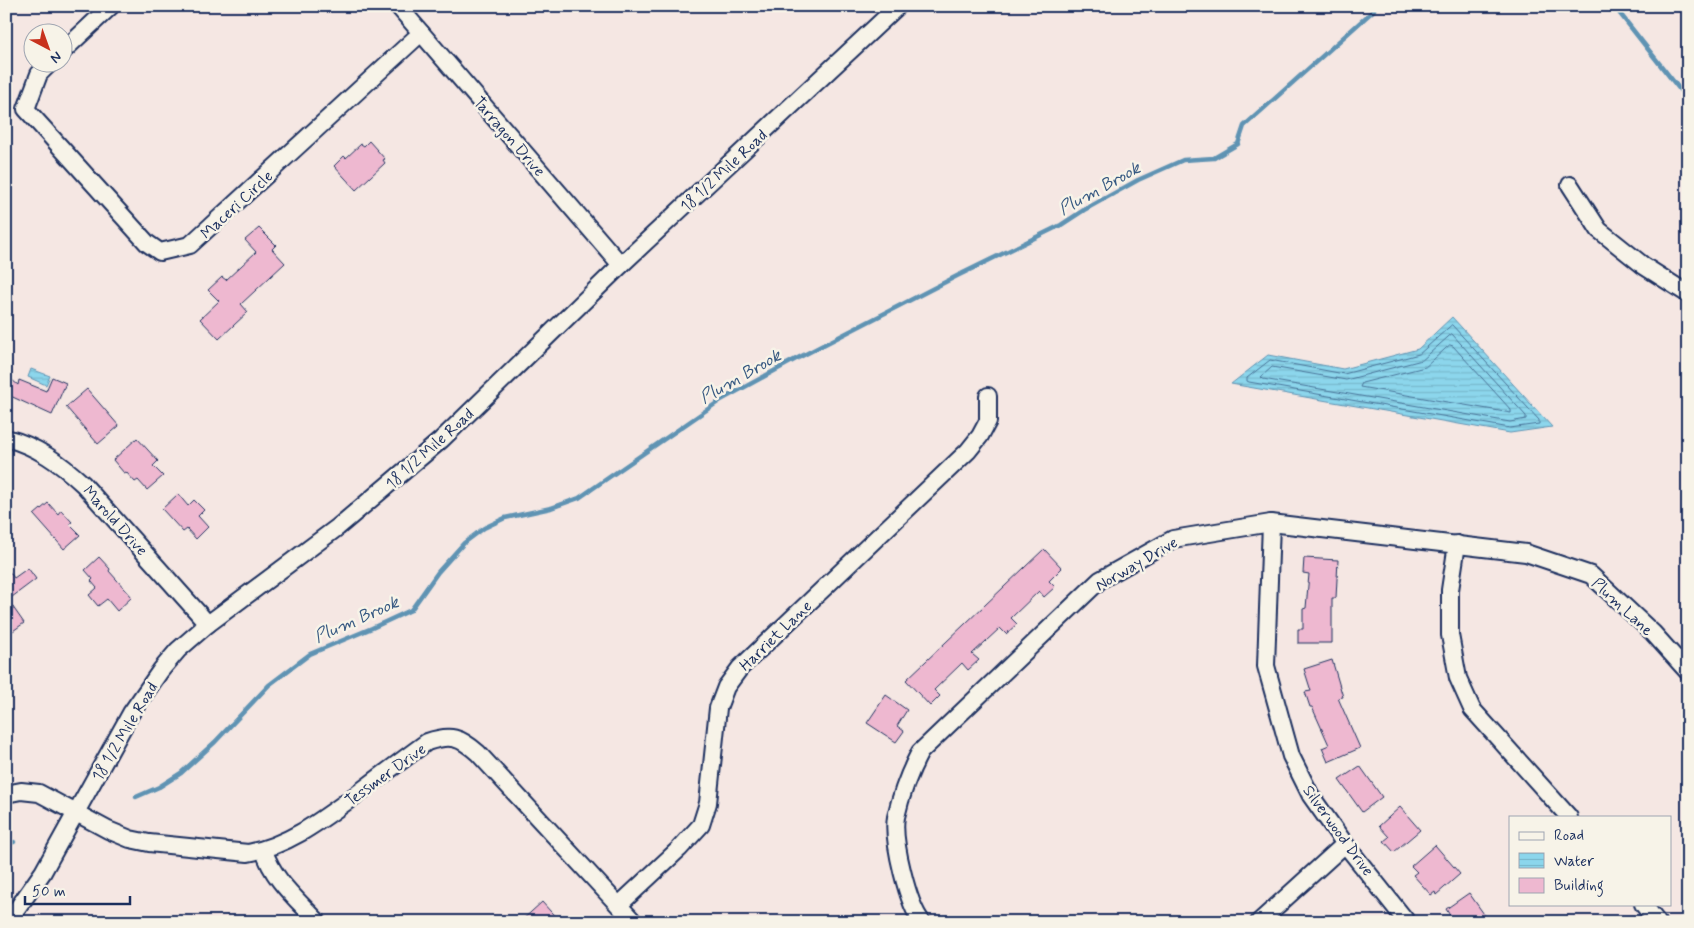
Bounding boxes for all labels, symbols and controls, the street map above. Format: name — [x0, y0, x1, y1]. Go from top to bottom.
north arrow — [22, 22, 72, 72]
text: N — [46, 47, 65, 67]
street label: Tarragon Drive — [468, 92, 549, 181]
street label: 18 1/2 Mile Road — [676, 125, 772, 217]
water label: Plum Brook — [1054, 156, 1146, 221]
street label: Maceri Circle — [196, 166, 278, 244]
water label: Plum Brook — [695, 343, 786, 410]
street label: 18 1/2 Mile Road — [381, 404, 479, 494]
street label: Marold Drive — [78, 481, 152, 561]
street label: Norway Drive — [1092, 532, 1182, 596]
street label: Plum Lane — [1587, 573, 1658, 641]
water label: Plum Brook — [310, 590, 403, 649]
street label: Harriet Lane — [735, 596, 817, 676]
street label: 18 1/2 Mile Road — [87, 678, 163, 785]
street label: Tessmer Drive — [341, 739, 431, 812]
street label: Silverwood Drive — [1298, 781, 1378, 881]
legend — [1509, 816, 1672, 906]
text: Road — [1554, 826, 1584, 846]
text: Water — [1554, 852, 1594, 872]
scale bar — [25, 873, 130, 905]
text: Building — [1554, 876, 1604, 897]
text: 50 m — [32, 882, 66, 902]

